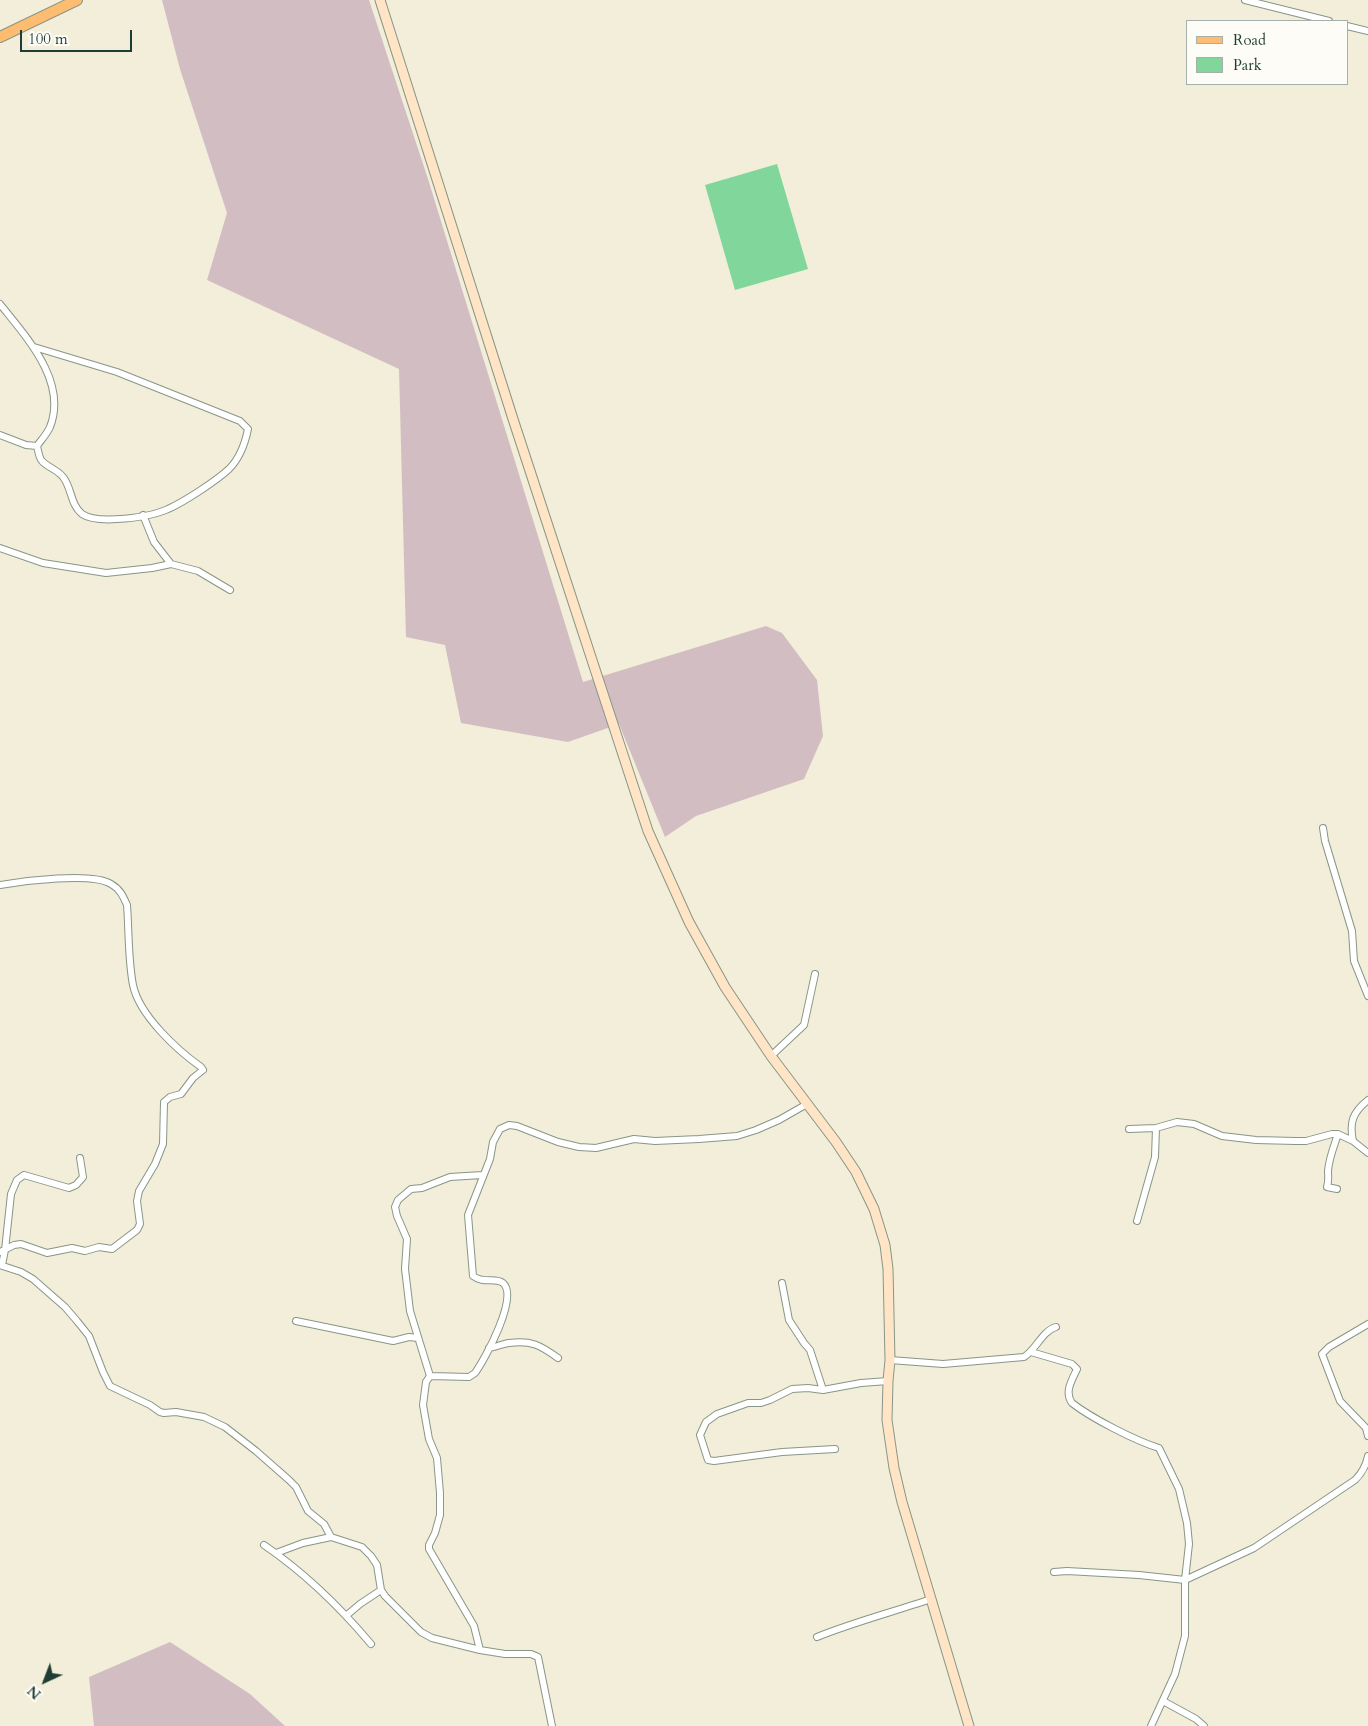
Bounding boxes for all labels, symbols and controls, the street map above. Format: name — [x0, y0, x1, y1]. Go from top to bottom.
scale bar — [22, 20, 135, 52]
legend — [1186, 20, 1348, 85]
text: 100 m — [28, 29, 68, 49]
text: Road — [1233, 30, 1266, 50]
text: Park — [1233, 55, 1262, 75]
north arrow — [20, 1656, 70, 1706]
text: N — [24, 1681, 45, 1703]

